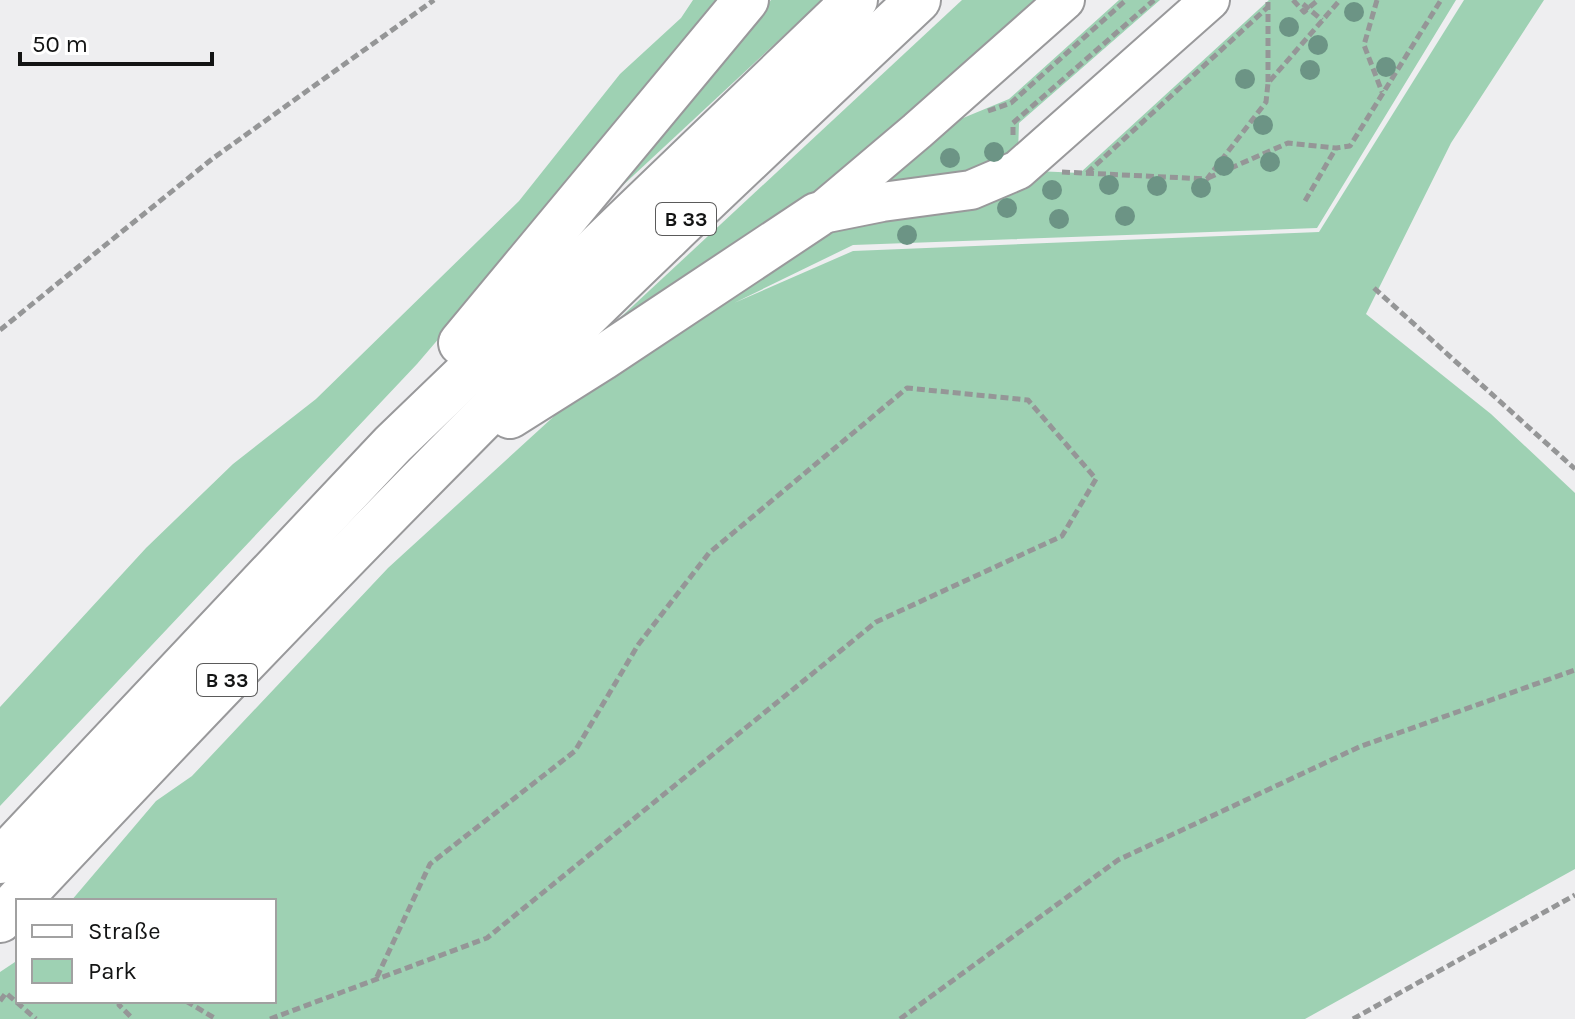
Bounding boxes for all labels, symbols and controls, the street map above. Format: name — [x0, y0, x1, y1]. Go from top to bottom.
scale bar — [20, 16, 212, 66]
text: 50 m — [32, 30, 88, 58]
road number: B 33 — [656, 203, 716, 235]
road number: B 33 — [197, 664, 257, 696]
legend — [16, 899, 276, 1003]
text: Straße — [88, 917, 160, 945]
text: Park — [88, 957, 137, 985]

